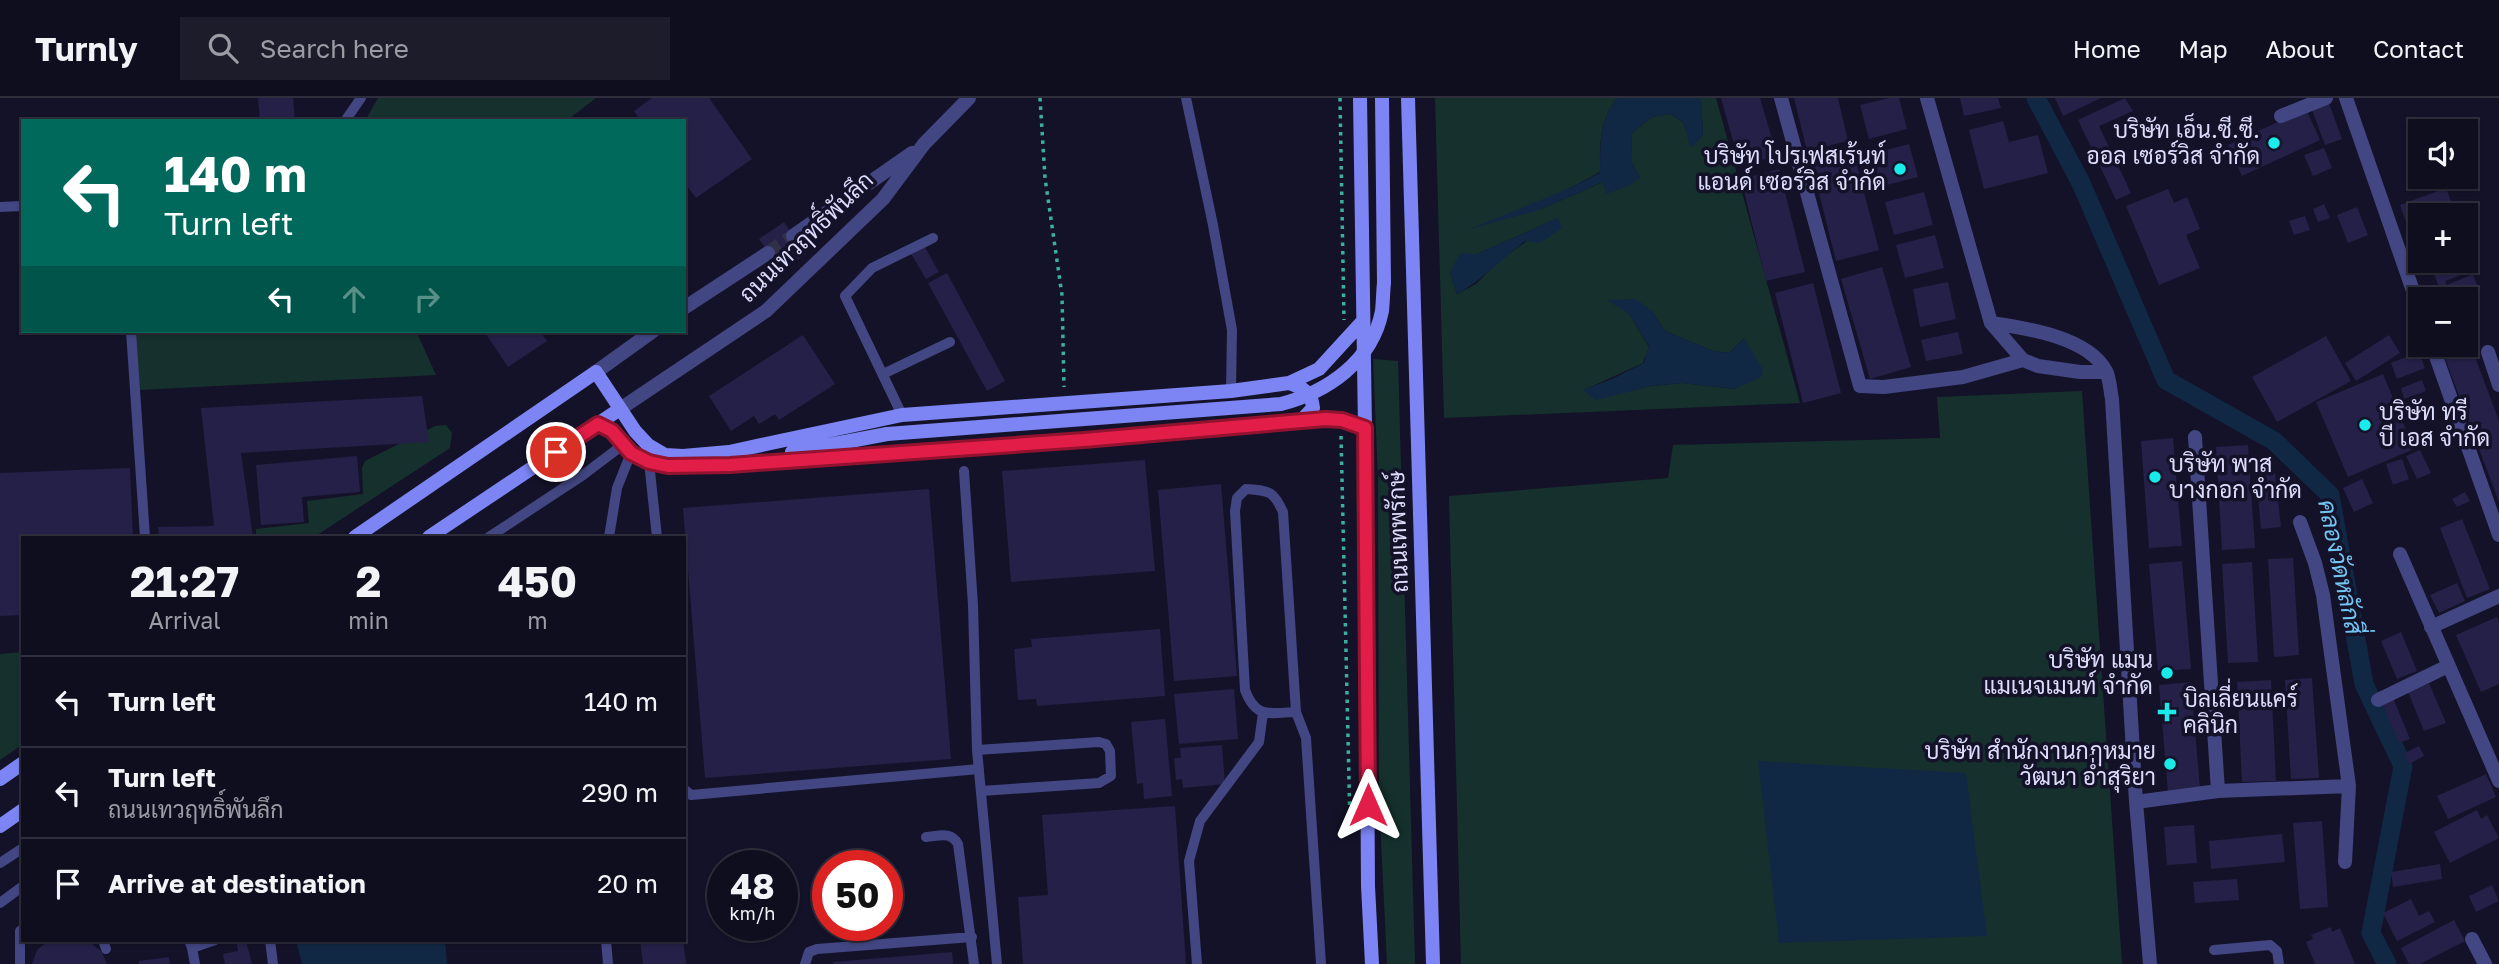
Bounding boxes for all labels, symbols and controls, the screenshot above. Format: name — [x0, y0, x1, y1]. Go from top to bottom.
search box — [180, 17, 670, 80]
text: Turnly — [35, 29, 138, 68]
icon: search — [204, 29, 242, 67]
text: Search here — [260, 33, 409, 64]
text: Home — [2073, 34, 2141, 63]
text: Map — [2179, 34, 2228, 63]
text: About — [2266, 34, 2335, 63]
text: Contact — [2373, 34, 2464, 63]
place label: บริษัท เอ็น.ซี.ซี. ออล เซอร์วิส จำกัด — [2086, 113, 2260, 169]
map controls — [2408, 119, 2478, 357]
button: sound — [2408, 119, 2478, 189]
marker: บริษัท เอ็น.ซี.ซี. ออล เซอร์วิส จำกัด — [2266, 135, 2282, 151]
place label: บริษัท โปรเฟสเร้นท์ แอนด์ เซอร์วิส จำกัด — [1698, 140, 1886, 195]
text: 140 m — [164, 144, 307, 203]
icon: left — [49, 147, 140, 238]
street label: ถนนเทวฤทธิ์พันลึก — [728, 160, 879, 308]
marker: บริษัท โปรเฟสเร้นท์ แอนด์ เซอร์วิส จำกัด — [1892, 161, 1908, 177]
button: + — [2408, 203, 2478, 273]
text: Turn left — [164, 204, 293, 242]
icon: left — [262, 280, 300, 318]
icon: ahead — [335, 280, 373, 318]
icon: right — [408, 280, 446, 318]
button: − — [2408, 287, 2478, 357]
place label: บริษัท ทรี บี เอส จำกัด — [2379, 397, 2490, 451]
marker: บริษัท ทรี บี เอส จำกัด — [2357, 417, 2373, 433]
pin — [526, 422, 586, 482]
icon: arrive — [537, 433, 575, 471]
place label: บริษัท พาส บางกอก จำกัด — [2169, 449, 2302, 503]
marker: บริษัท พาส บางกอก จำกัด — [2147, 469, 2163, 485]
street label: ถนนเทพรักษ์ — [1380, 470, 1413, 593]
water label: คลองวัดหลักสี่ — [2313, 496, 2375, 640]
text: 21:27 — [130, 556, 239, 606]
text: 2 — [356, 556, 381, 606]
text: 450 — [498, 556, 577, 606]
text: Arrival — [149, 606, 221, 634]
text: min — [348, 606, 389, 634]
text: m — [527, 606, 548, 634]
place label: บริษัท แมน แมเนจเมนท์ จำกัด — [1983, 645, 2153, 699]
marker: บริษัท แมน แมเนจเมนท์ จำกัด — [2159, 665, 2175, 681]
place label: บิลเลี่ยนแคร์ คลินิก — [2183, 678, 2298, 738]
icon: left — [49, 683, 87, 721]
text: Turn left — [108, 686, 216, 717]
text: 140 m — [584, 686, 658, 717]
marker: บิลเลี่ยนแคร์ คลินิก — [2157, 702, 2177, 722]
place label: บริษัท สำนักงานกฎหมาย วัฒนา อ่ำสุริยา — [1925, 736, 2156, 793]
marker: บริษัท สำนักงานกฎหมาย วัฒนา อ่ำสุริยา — [2162, 756, 2178, 772]
text: Turn left — [108, 762, 216, 793]
position arrow — [1331, 768, 1405, 842]
icon: left — [49, 774, 87, 812]
text: 290 m — [582, 777, 658, 808]
text: ถนนเทวฤทธิ์พันลึก — [108, 795, 283, 823]
speed limit sign: 50 — [812, 850, 903, 941]
icon: arrive — [49, 865, 87, 903]
text: 48 — [730, 865, 775, 907]
text: Arrive at destination — [108, 868, 366, 899]
text: 20 m — [597, 868, 658, 899]
text: km/h — [730, 902, 775, 924]

